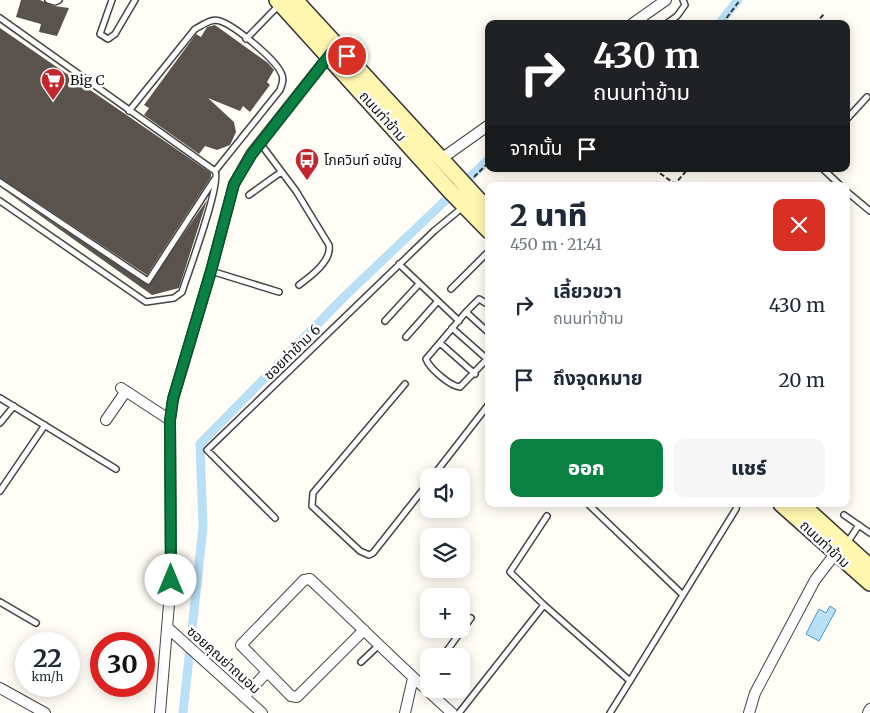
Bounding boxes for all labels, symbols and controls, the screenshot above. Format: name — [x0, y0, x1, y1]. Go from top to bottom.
text: 430 m — [593, 34, 699, 78]
pin — [326, 35, 368, 77]
icon: right — [510, 40, 575, 105]
icon: arrive — [333, 42, 361, 70]
supermarket icon: Big C — [40, 67, 66, 101]
place label: Big C — [70, 71, 105, 89]
text: ถนนท่าข้าม — [593, 78, 690, 106]
street label: ถนนท่าข้าม — [356, 87, 410, 145]
icon: arrive — [573, 135, 601, 163]
text: จากนั้น — [510, 136, 563, 160]
bus stop icon: โภควินท์ อนัญ — [294, 147, 320, 181]
place label: โภควินท์ อนัญ — [324, 151, 402, 169]
text: 2 นาที — [510, 196, 587, 234]
button: close — [773, 199, 825, 251]
text: 450 m · 21:41 — [510, 234, 602, 254]
text: เลี้ยวขวา — [553, 279, 622, 303]
icon: right — [510, 291, 538, 319]
text: 430 m — [769, 293, 825, 317]
text: ถนนท่าข้าม — [553, 308, 624, 328]
street label: ซอยท่าข้าม 6 — [260, 320, 324, 384]
icon: arrive — [510, 366, 538, 394]
text: ถึงจุดหมาย — [553, 366, 643, 390]
text: 20 m — [778, 368, 825, 392]
button: ออก — [510, 439, 663, 497]
button: แชร์ — [673, 439, 825, 497]
map controls — [420, 468, 470, 698]
button: sound — [420, 468, 470, 518]
street label: ถนนท่าข้าม — [796, 516, 854, 572]
button: layers — [420, 528, 470, 578]
position arrow — [144, 553, 196, 605]
button: + — [420, 588, 470, 638]
street label: ซอยคุณย่าถนอม — [183, 622, 265, 698]
speed limit sign: 30 — [90, 632, 155, 697]
text: 22 — [33, 642, 62, 674]
button: − — [420, 648, 470, 698]
text: km/h — [32, 669, 63, 684]

